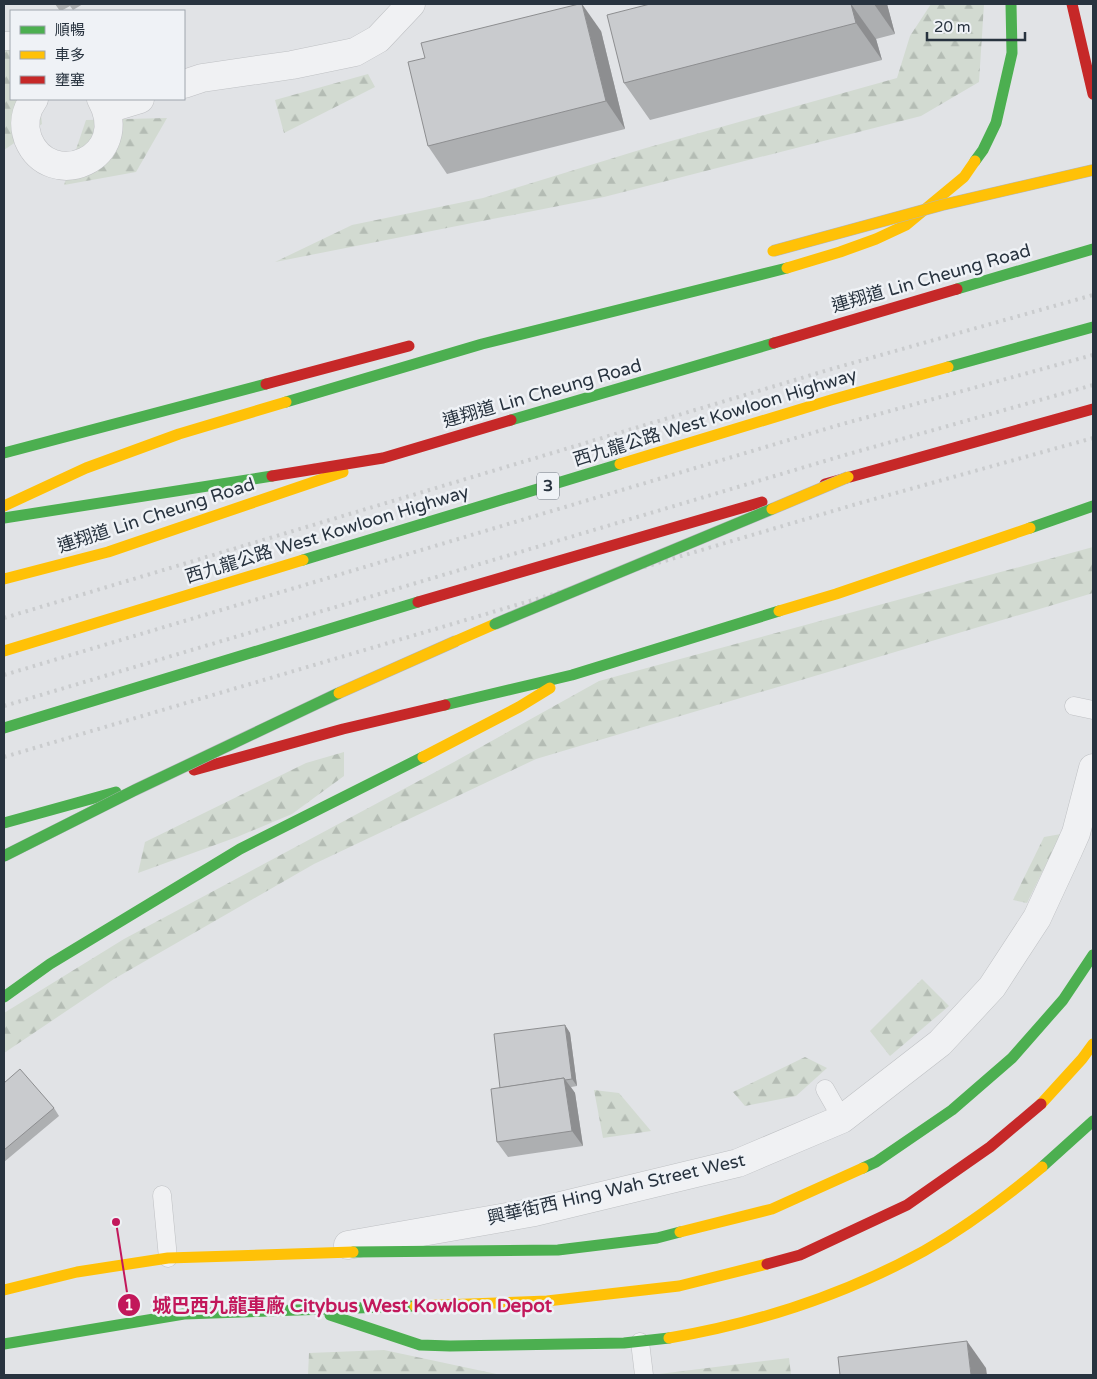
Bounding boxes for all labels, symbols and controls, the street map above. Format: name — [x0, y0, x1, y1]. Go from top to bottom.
legend — [10, 10, 185, 100]
scale bar — [927, 10, 1024, 42]
text: 20 m — [934, 18, 971, 36]
text: 順暢 — [55, 21, 85, 39]
text: 車多 — [55, 46, 85, 64]
text: 壅塞 — [55, 71, 85, 89]
street label: 連翔道 Lin Cheung Road — [829, 239, 1033, 317]
street label: 連翔道 Lin Cheung Road — [440, 354, 644, 432]
street label: 西九龍公路 West Kowloon Highway — [571, 363, 860, 471]
road number: 3 — [537, 472, 559, 500]
street label: 連翔道 Lin Cheung Road — [55, 473, 257, 557]
street label: 西九龍公路 West Kowloon Highway — [183, 480, 472, 588]
street label: 興華街西 Hing Wah Street West — [485, 1149, 747, 1229]
callout: 城巴西九龍車廠 Citybus West Kowloon Depot — [117, 1288, 562, 1322]
text: 城巴西九龍車廠 Citybus West Kowloon Depot — [152, 1295, 553, 1318]
text: 1 — [124, 1296, 134, 1314]

